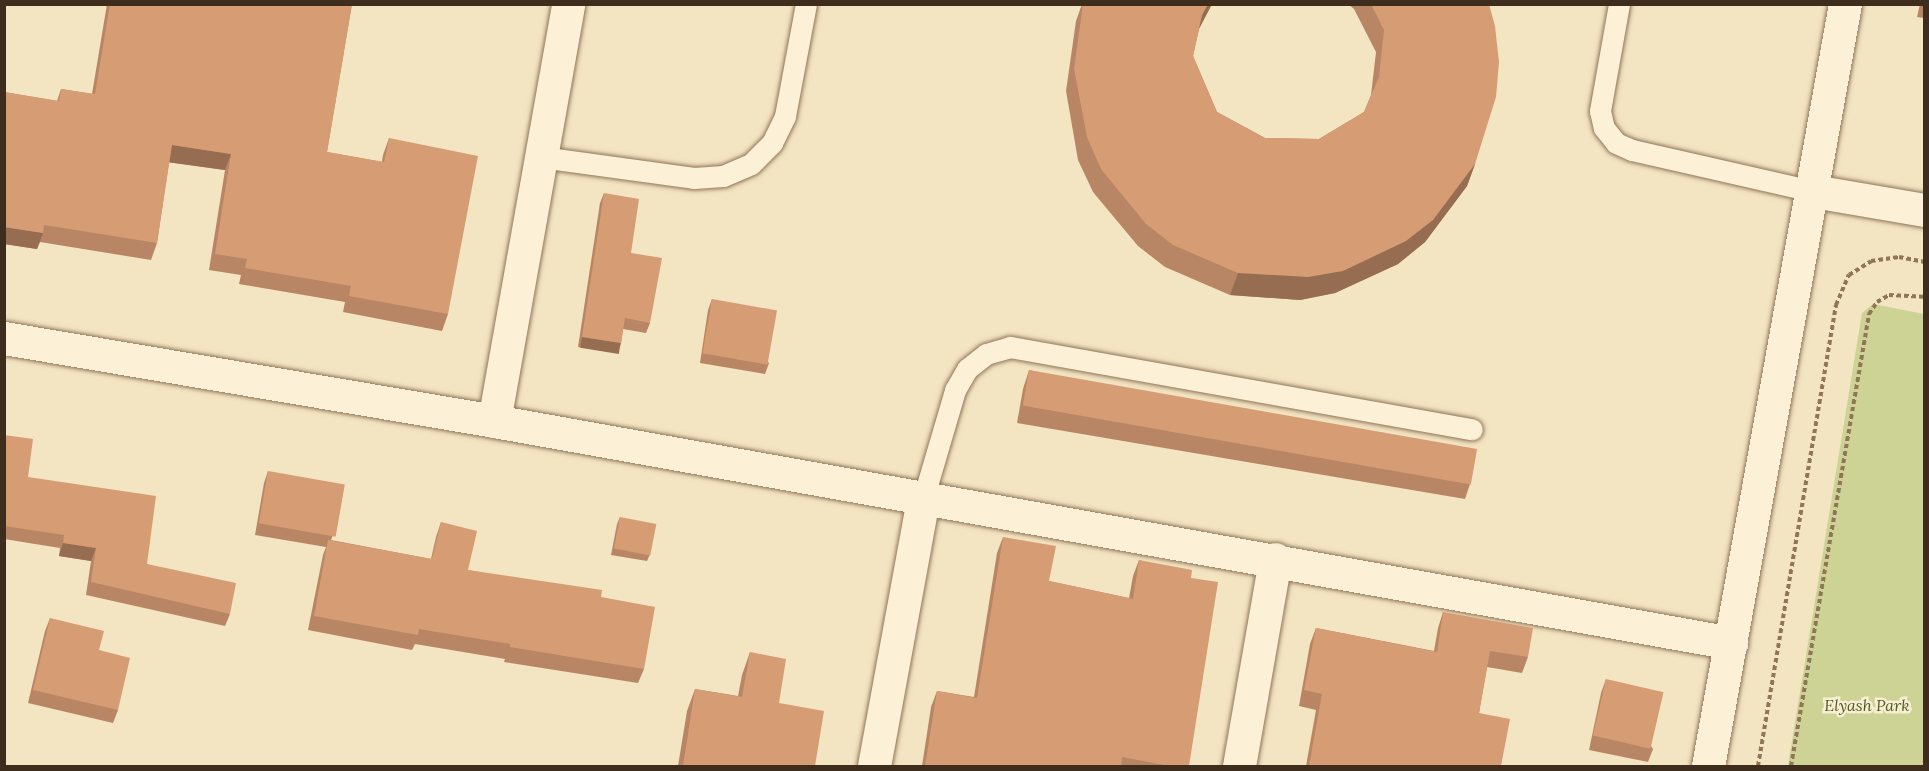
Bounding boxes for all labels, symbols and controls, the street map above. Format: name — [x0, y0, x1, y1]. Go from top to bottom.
park label: Elyash Park — [1824, 695, 1910, 715]

